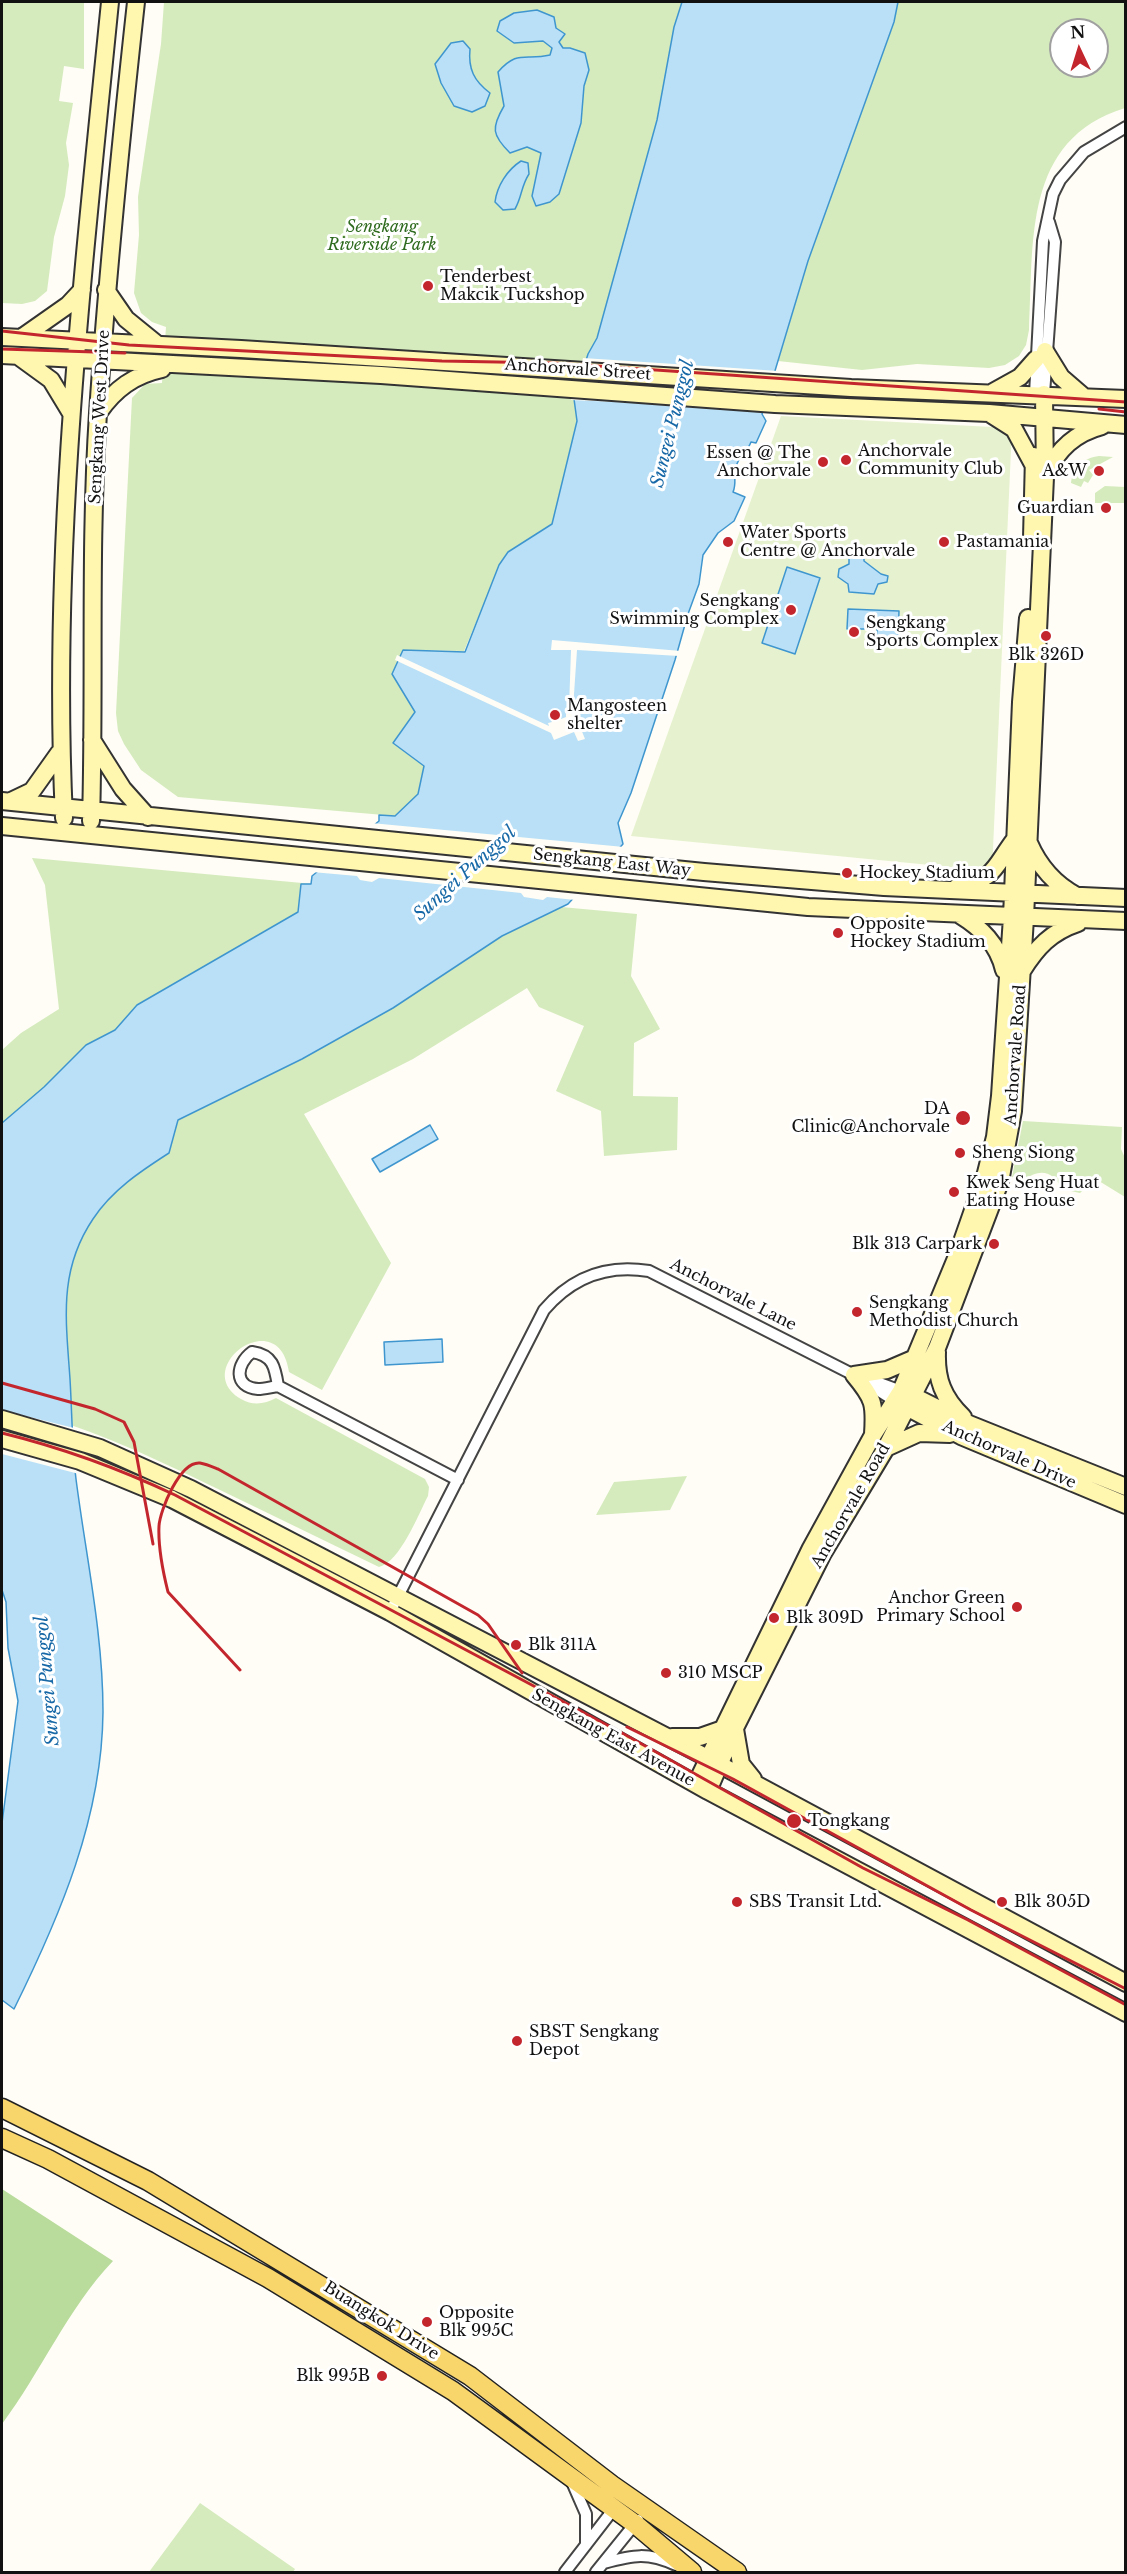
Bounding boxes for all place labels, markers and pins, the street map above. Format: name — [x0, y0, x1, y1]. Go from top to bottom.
place label: Tenderbest Makcik Tuckshop — [440, 267, 585, 305]
marker: Tenderbest Makcik Tuckshop — [421, 279, 435, 293]
place label: Anchorvale Community Club — [858, 441, 1003, 479]
place label: Essen @ The Anchorvale — [706, 443, 811, 481]
marker: Anchorvale Community Club — [839, 453, 853, 467]
marker: Essen @ The Anchorvale — [816, 455, 830, 469]
place label: A&W — [1042, 461, 1087, 481]
marker: A&W — [1092, 464, 1106, 478]
place label: Guardian — [1017, 498, 1094, 518]
marker: Guardian — [1099, 501, 1113, 515]
place label: Water Sports Centre @ Anchorvale — [740, 523, 915, 561]
place label: Pastamania — [956, 532, 1049, 552]
marker: Water Sports Centre @ Anchorvale — [721, 535, 735, 549]
marker: Pastamania — [937, 535, 951, 549]
place label: Sengkang Swimming Complex — [610, 591, 779, 629]
marker: Sengkang Swimming Complex — [784, 603, 798, 617]
place label: Sengkang Sports Complex — [866, 613, 998, 651]
marker: Sengkang Sports Complex — [847, 625, 861, 639]
marker: Blk 326D — [1039, 629, 1053, 643]
place label: Blk 326D — [1008, 645, 1084, 665]
place label: Mangosteen shelter — [567, 696, 667, 734]
marker: Mangosteen shelter — [548, 708, 562, 722]
place label: Hockey Stadium — [859, 863, 995, 883]
marker: Hockey Stadium — [840, 866, 854, 880]
place label: Opposite Hockey Stadium — [850, 914, 986, 952]
marker: Opposite Hockey Stadium — [831, 926, 845, 940]
place label: DA Clinic@Anchorvale — [792, 1099, 950, 1137]
marker: DA Clinic@Anchorvale — [954, 1109, 972, 1127]
place label: Sheng Siong — [972, 1143, 1075, 1163]
marker: Sheng Siong — [953, 1146, 967, 1160]
place label: Kwek Seng Huat Eating House — [966, 1173, 1099, 1211]
marker: Kwek Seng Huat Eating House — [947, 1185, 961, 1199]
place label: Blk 313 Carpark — [852, 1234, 982, 1254]
marker: Blk 313 Carpark — [987, 1237, 1001, 1251]
place label: Sengkang Methodist Church — [869, 1293, 1018, 1331]
marker: Sengkang Methodist Church — [850, 1305, 864, 1319]
place label: Anchor Green Primary School — [876, 1588, 1005, 1626]
marker: Anchor Green Primary School — [1010, 1600, 1024, 1614]
place label: Blk 309D — [786, 1608, 864, 1628]
marker: Blk 309D — [767, 1611, 781, 1625]
place label: Blk 311A — [528, 1635, 596, 1655]
marker: Blk 311A — [509, 1638, 523, 1652]
place label: 310 MSCP — [678, 1663, 763, 1683]
marker: 310 MSCP — [659, 1666, 673, 1680]
place label: Tongkang — [808, 1811, 889, 1831]
marker: Tongkang — [785, 1812, 803, 1830]
place label: SBS Transit Ltd. — [749, 1892, 882, 1912]
place label: Blk 305D — [1014, 1892, 1090, 1912]
marker: SBS Transit Ltd. — [730, 1895, 744, 1909]
marker: Blk 305D — [995, 1895, 1009, 1909]
place label: SBST Sengkang Depot — [529, 2022, 659, 2060]
marker: SBST Sengkang Depot — [510, 2034, 524, 2048]
place label: Opposite Blk 995C — [439, 2303, 514, 2341]
marker: Opposite Blk 995C — [420, 2315, 434, 2329]
place label: Blk 995B — [296, 2366, 370, 2386]
marker: Blk 995B — [375, 2369, 389, 2383]

